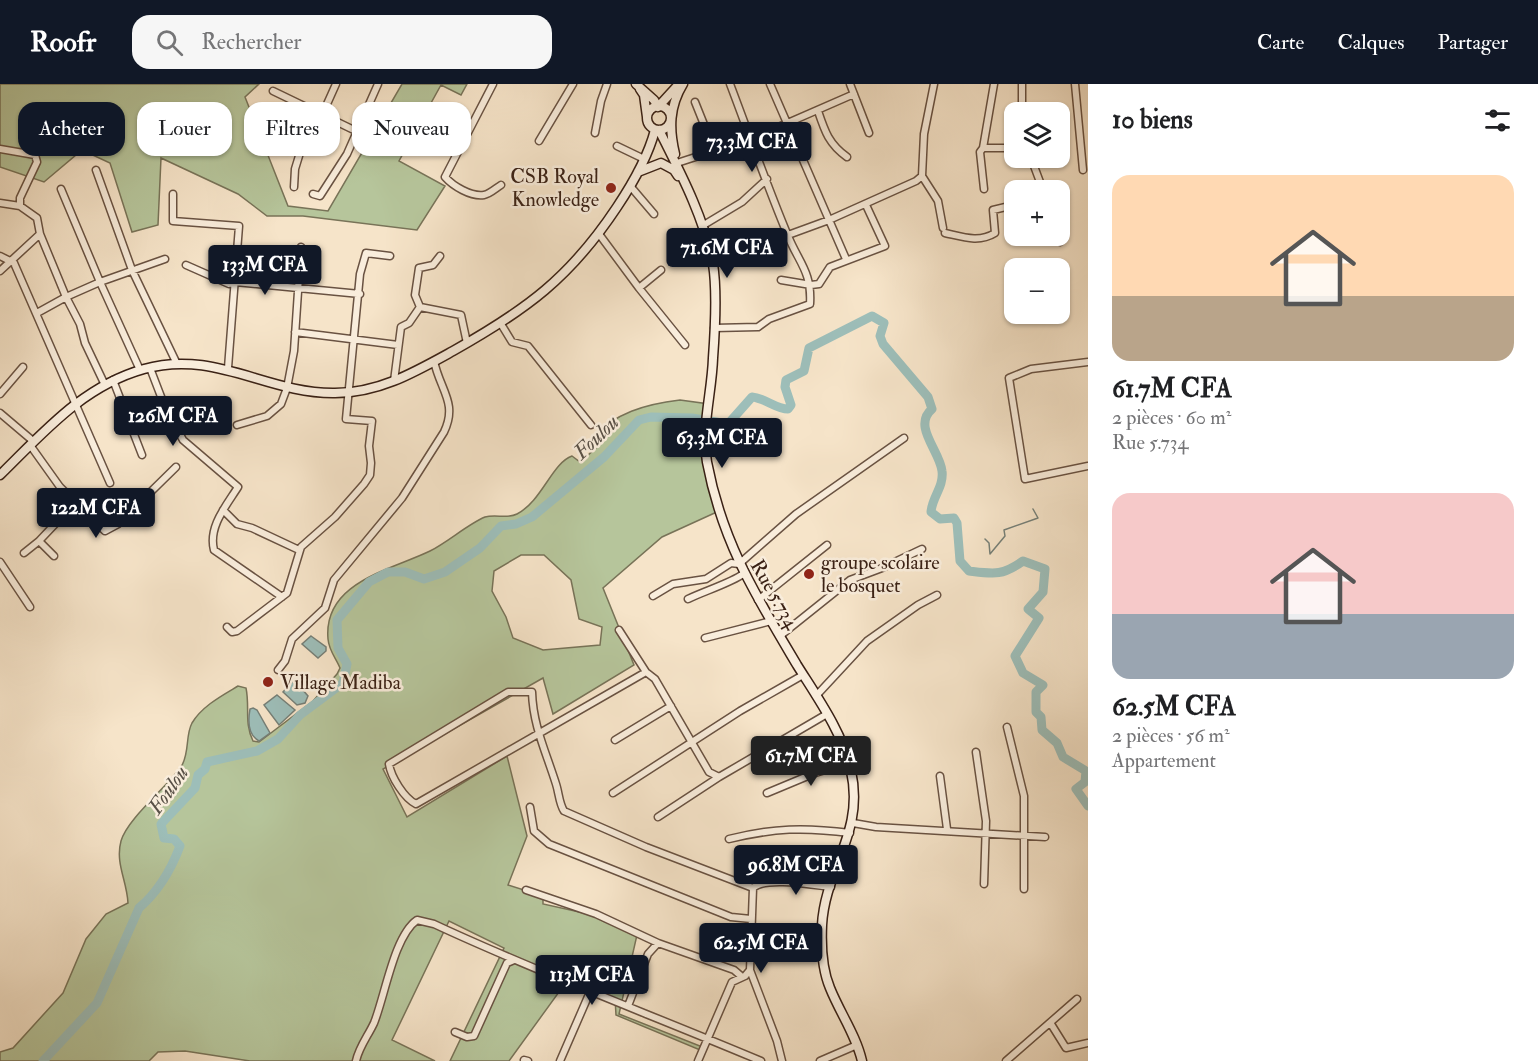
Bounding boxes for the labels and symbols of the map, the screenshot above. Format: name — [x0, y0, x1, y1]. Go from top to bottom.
pin: 73.3M CFA — [683, 122, 821, 173]
place label: CSB Royal Knowledge — [510, 164, 599, 212]
marker: CSB Royal Knowledge — [604, 181, 618, 195]
pin: 71.6M CFA — [658, 228, 796, 279]
pin: 133M CFA — [203, 245, 327, 296]
pin: 126M CFA — [111, 396, 235, 447]
water label: Foulou — [567, 409, 625, 466]
pin: 63.3M CFA — [653, 418, 791, 469]
pin: 122M CFA — [34, 488, 158, 539]
place label: groupe scolaire le bosquet — [821, 550, 940, 598]
street label: Rue 5.734 — [745, 555, 805, 635]
marker: groupe scolaire le bosquet — [802, 567, 816, 581]
place label: Village Madiba — [280, 670, 402, 695]
marker: Village Madiba — [261, 675, 275, 689]
pin: 61.7M CFA — [742, 736, 880, 787]
water label: Foulou — [141, 761, 195, 821]
pin: 96.8M CFA — [727, 845, 865, 896]
pin: 62.5M CFA — [692, 923, 830, 974]
pin: 113M CFA — [530, 955, 654, 1006]

